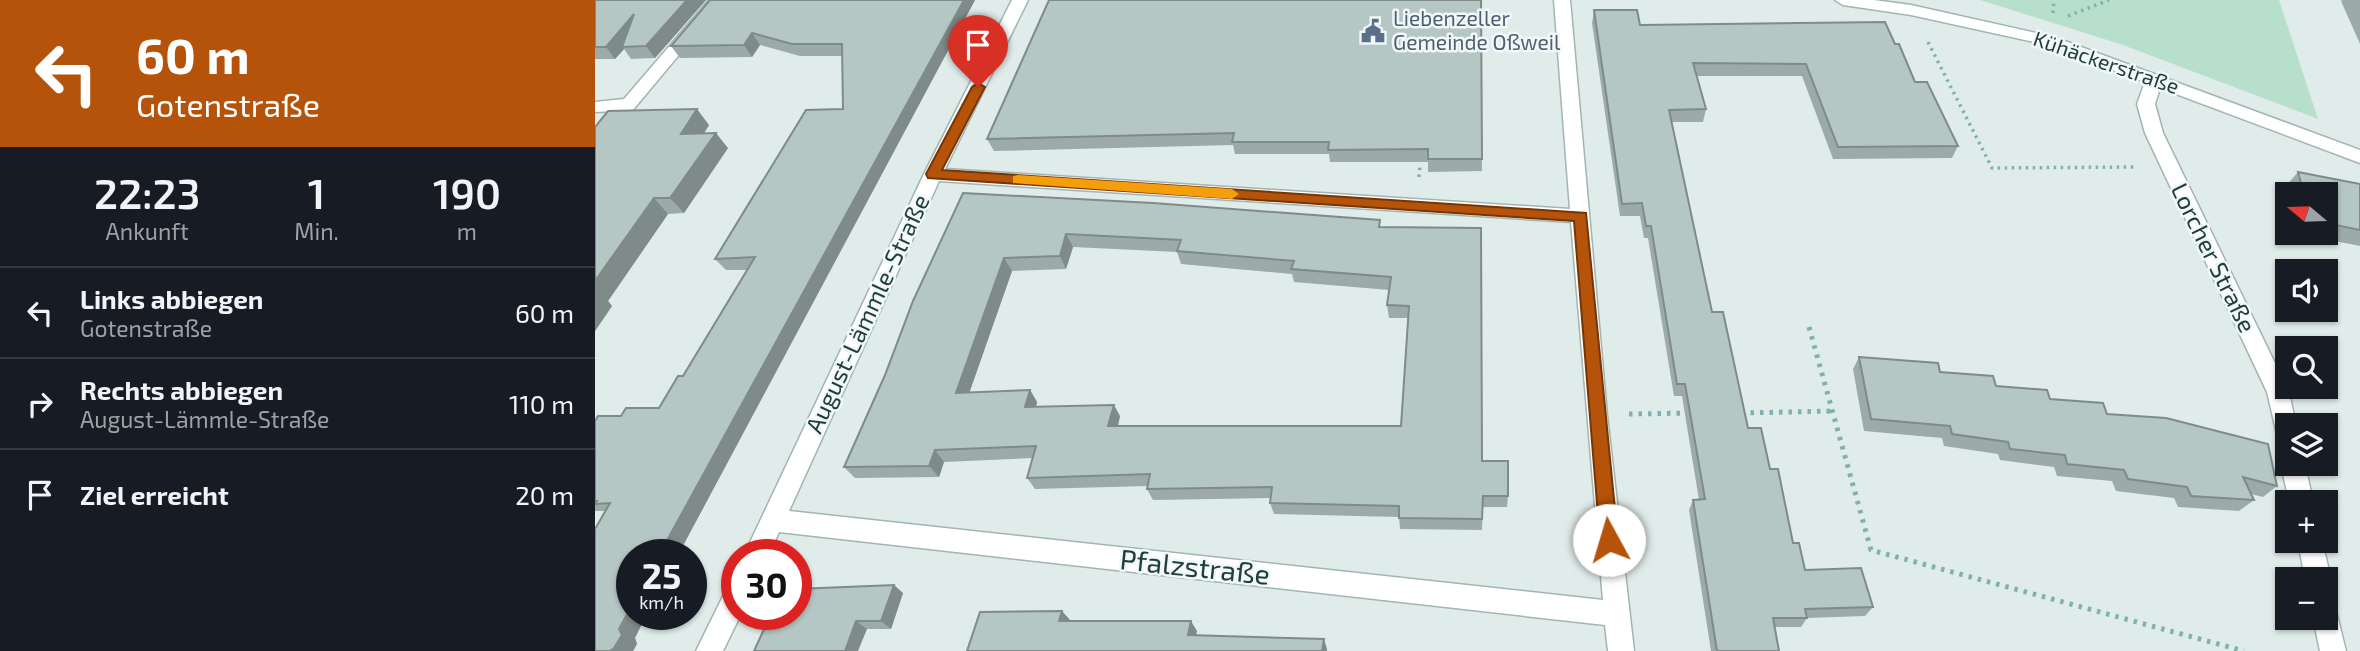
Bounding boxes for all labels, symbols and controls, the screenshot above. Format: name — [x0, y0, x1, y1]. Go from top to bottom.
place label: Liebenzeller Gemeinde Oßweil — [1393, 5, 1561, 54]
pin — [948, 15, 1008, 87]
public building icon: Liebenzeller Gemeinde Oßweil — [1359, 17, 1387, 45]
text: 60 m — [136, 25, 250, 84]
street label: Kühäckerstraße — [2030, 25, 2183, 98]
icon: arrive — [959, 26, 997, 64]
icon: left — [21, 28, 112, 119]
text: Gotenstraße — [136, 85, 320, 123]
text: 22:23 — [94, 167, 200, 217]
text: 1 — [308, 167, 325, 217]
text: 190 — [433, 167, 501, 217]
street label: Lorcher Straße — [2166, 178, 2263, 337]
north arrow — [2275, 182, 2338, 245]
map controls — [2275, 182, 2338, 630]
street label: August-Lämmle-Straße — [799, 189, 935, 437]
text: Ankunft — [105, 217, 189, 245]
text: Min. — [294, 217, 339, 245]
text: m — [457, 217, 477, 245]
button: sound — [2275, 259, 2338, 322]
text: Links abbiegen — [80, 283, 264, 314]
icon: left — [21, 294, 59, 332]
text: 60 m — [515, 297, 574, 328]
text: Gotenstraße — [80, 314, 212, 342]
button: search — [2275, 336, 2338, 399]
text: Rechts abbiegen — [80, 374, 283, 405]
icon: right — [21, 385, 59, 423]
text: 110 m — [509, 388, 574, 419]
text: August-Lämmle-Straße — [80, 405, 329, 433]
button: layers — [2275, 413, 2338, 476]
icon: arrive — [21, 476, 59, 514]
text: Ziel erreicht — [80, 479, 229, 510]
text: 20 m — [515, 479, 574, 510]
button: + — [2275, 490, 2338, 553]
position arrow — [1572, 503, 1646, 577]
speed limit sign: 30 — [721, 539, 812, 630]
street label: Pfalzstraße — [1118, 541, 1272, 591]
text: 25 — [642, 554, 681, 596]
button: − — [2275, 567, 2338, 630]
text: km/h — [639, 591, 684, 613]

